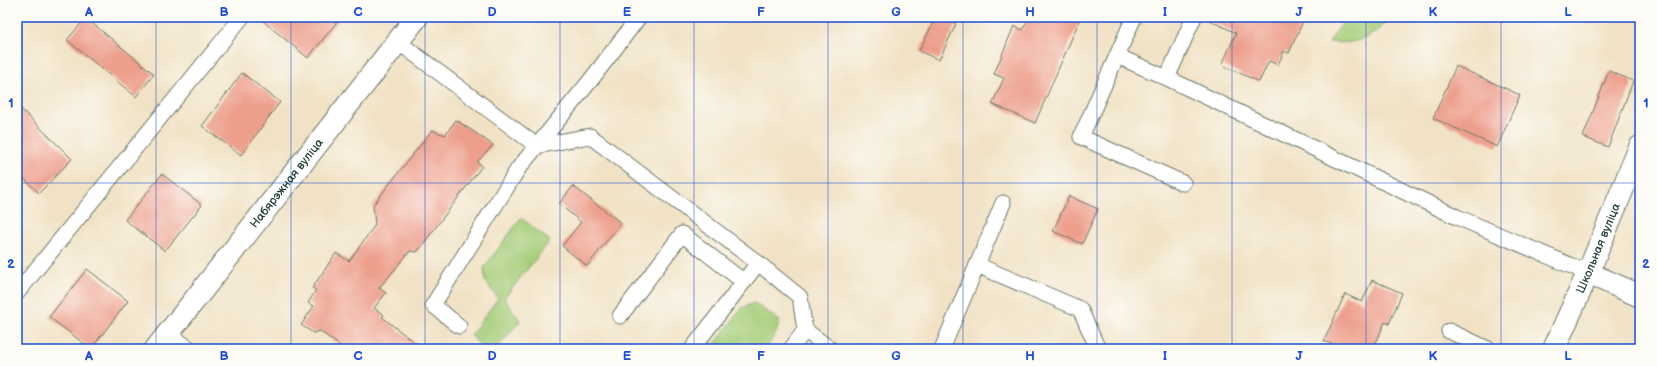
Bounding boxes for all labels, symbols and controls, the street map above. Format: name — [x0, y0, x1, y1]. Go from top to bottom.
text: A — [84, 4, 93, 20]
text: B — [219, 4, 229, 20]
text: C — [353, 4, 363, 20]
text: D — [487, 4, 497, 20]
text: E — [623, 4, 632, 20]
text: F — [757, 4, 765, 20]
text: G — [891, 4, 901, 20]
text: H — [1025, 4, 1035, 20]
text: I — [1163, 4, 1167, 20]
text: J — [1295, 4, 1303, 20]
text: K — [1429, 4, 1438, 20]
text: L — [1564, 4, 1572, 20]
text: 1 — [8, 95, 14, 111]
text: 1 — [1643, 95, 1649, 111]
street label: Набярэжная вуліца — [247, 135, 326, 231]
street label: Школьная вуліца — [1572, 201, 1624, 296]
text: 2 — [7, 256, 15, 272]
text: 2 — [1642, 256, 1650, 272]
text: A — [84, 348, 93, 364]
text: B — [219, 348, 229, 364]
text: C — [353, 348, 363, 364]
text: D — [487, 348, 497, 364]
text: E — [623, 348, 632, 364]
text: F — [757, 348, 765, 364]
text: G — [891, 348, 901, 364]
text: H — [1025, 348, 1035, 364]
text: I — [1163, 348, 1167, 364]
text: J — [1295, 348, 1303, 364]
text: K — [1429, 348, 1438, 364]
text: L — [1564, 348, 1572, 364]

